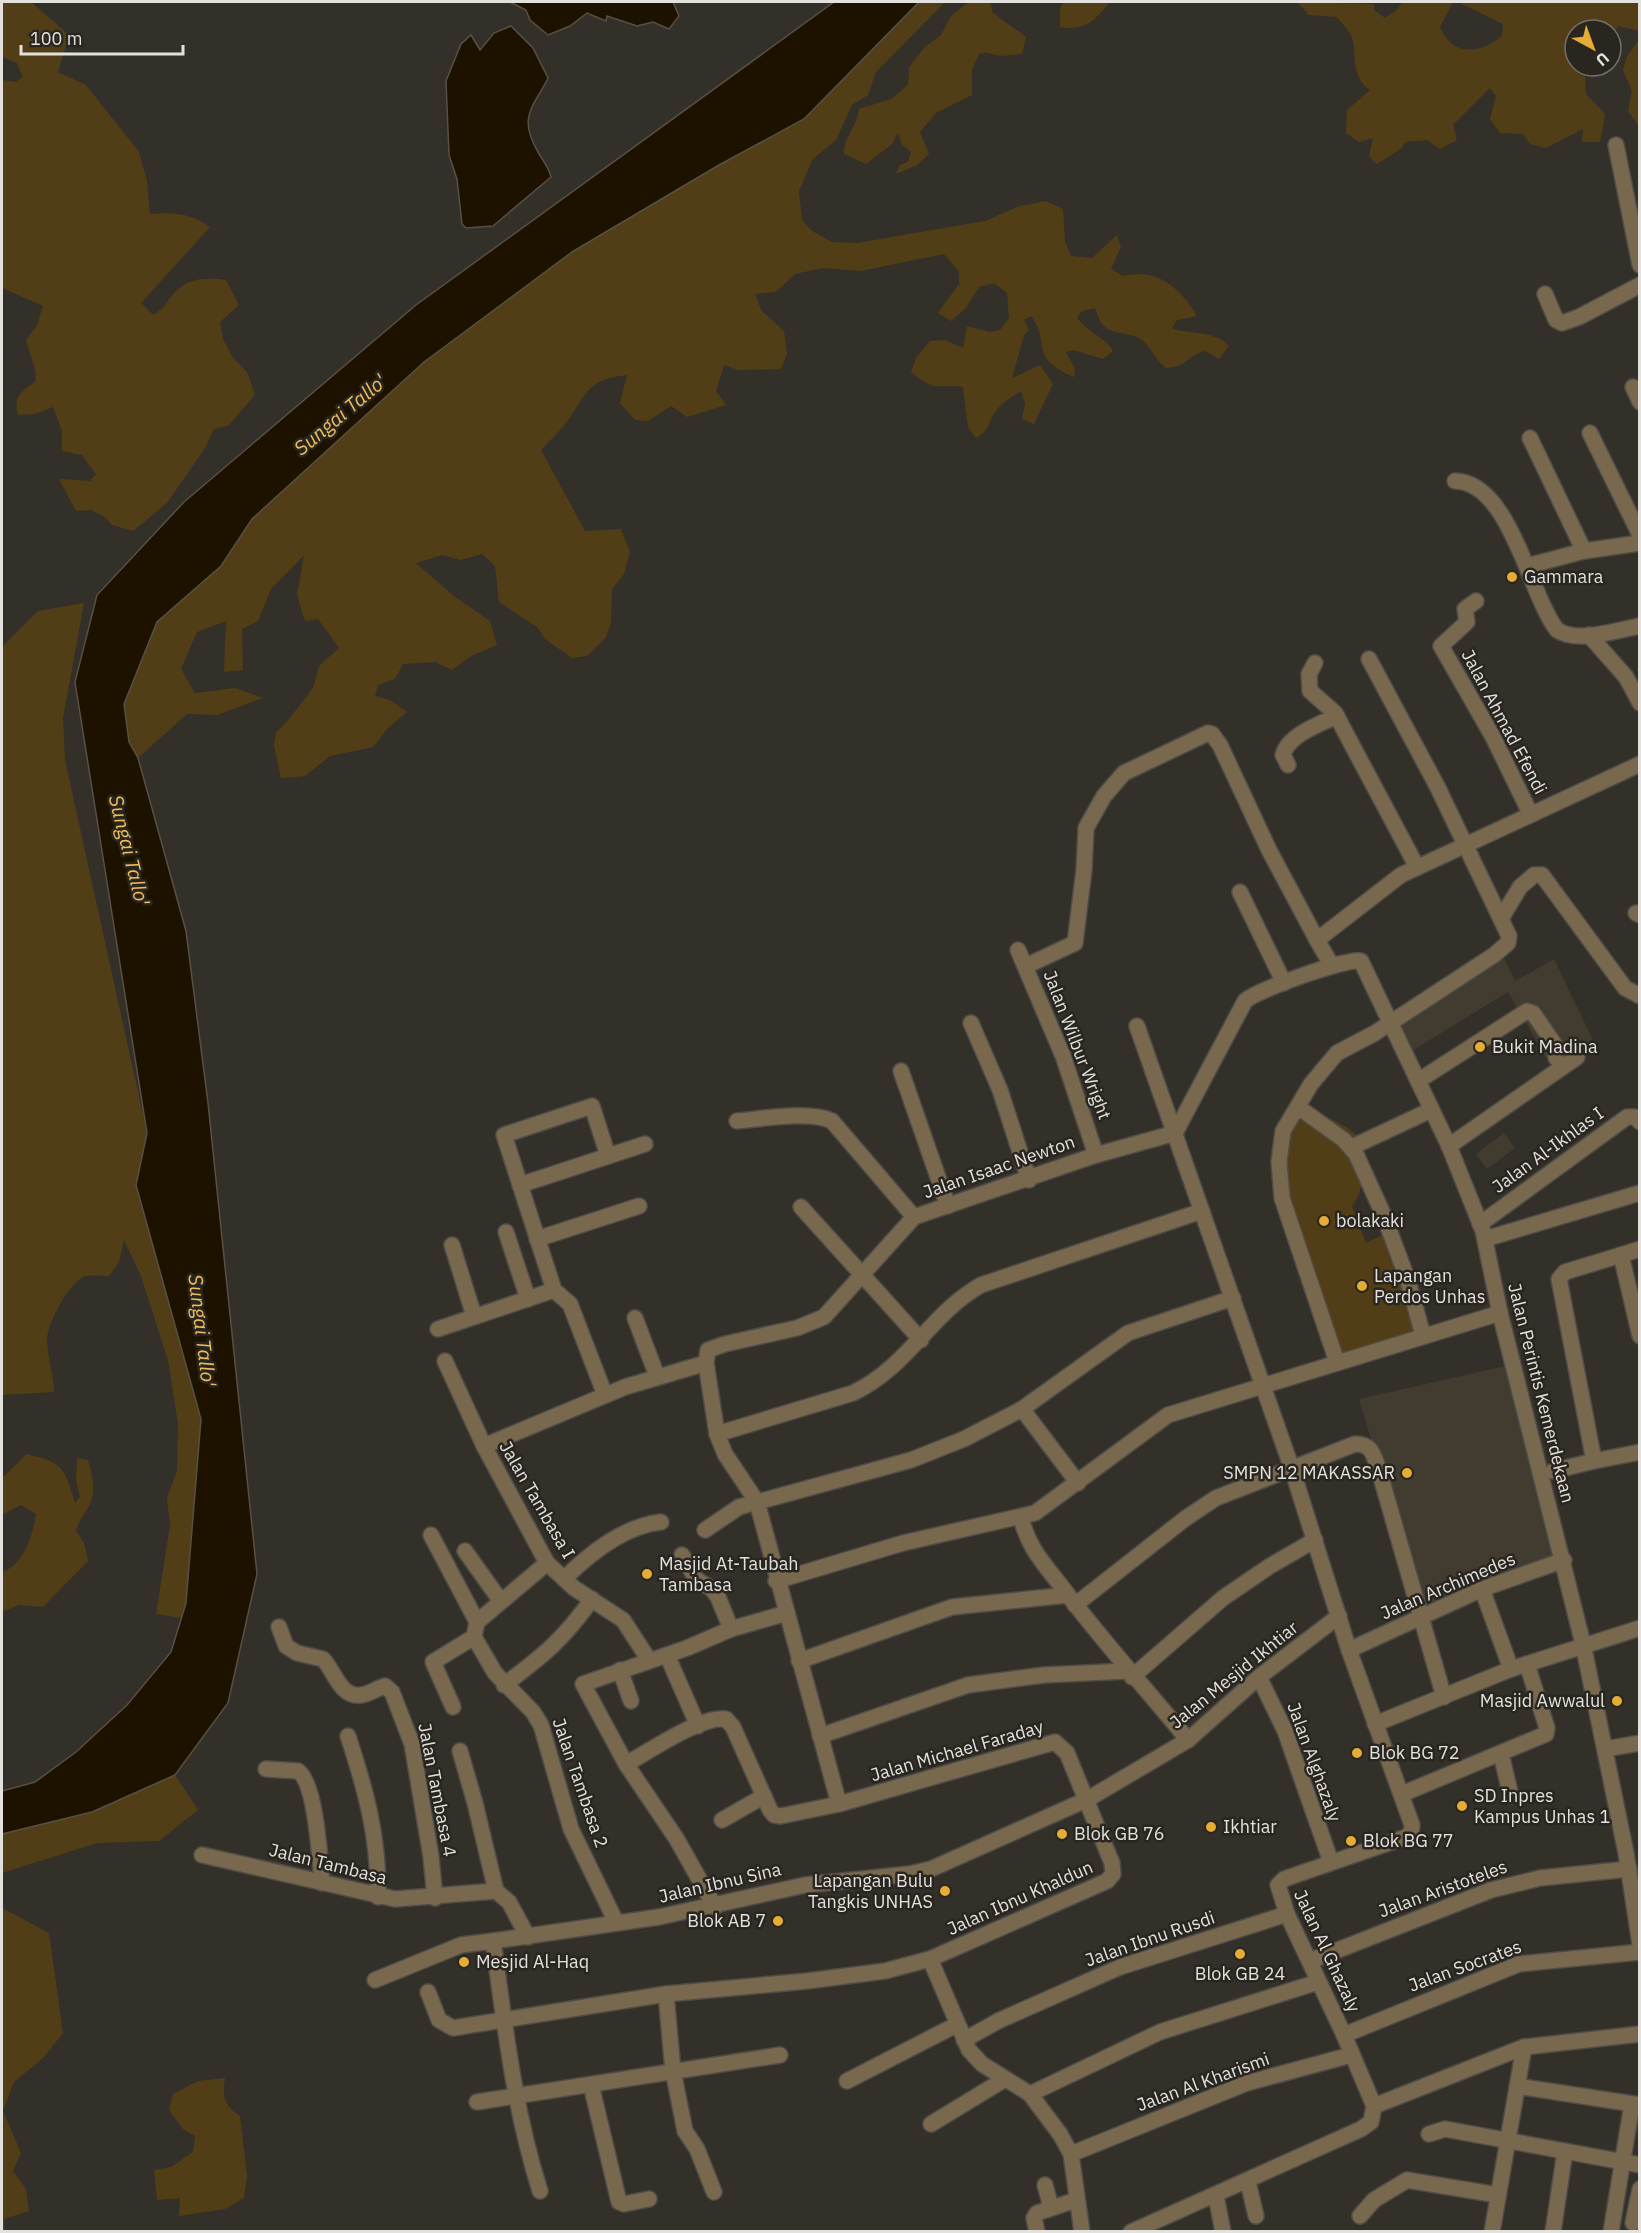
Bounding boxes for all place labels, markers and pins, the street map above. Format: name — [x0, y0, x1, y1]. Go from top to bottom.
place label: Gammara — [1524, 565, 1604, 588]
marker: Gammara — [1505, 570, 1519, 584]
place label: Bukit Madina — [1492, 1035, 1598, 1058]
marker: Bukit Madina — [1473, 1040, 1487, 1054]
place label: bolakaki — [1336, 1209, 1404, 1232]
marker: bolakaki — [1317, 1214, 1331, 1228]
place label: Lapangan Perdos Unhas — [1374, 1264, 1486, 1308]
marker: Lapangan Perdos Unhas — [1355, 1279, 1369, 1293]
place label: SMPN 12 MAKASSAR — [1223, 1461, 1395, 1484]
marker: SMPN 12 MAKASSAR — [1400, 1466, 1414, 1480]
place label: Masjid At-Taubah Tambasa — [659, 1552, 799, 1596]
marker: Masjid At-Taubah Tambasa — [640, 1567, 654, 1581]
place label: Masjid Awwalul — [1480, 1689, 1605, 1712]
marker: Masjid Awwalul — [1610, 1694, 1624, 1708]
place label: Blok BG 72 — [1369, 1741, 1460, 1764]
marker: Blok BG 72 — [1350, 1746, 1364, 1760]
place label: SD Inpres Kampus Unhas 1 — [1474, 1784, 1610, 1828]
marker: SD Inpres Kampus Unhas 1 — [1455, 1799, 1469, 1813]
place label: Ikhtiar — [1223, 1815, 1277, 1838]
marker: Ikhtiar — [1204, 1820, 1218, 1834]
place label: Blok GB 76 — [1074, 1822, 1165, 1845]
marker: Blok GB 76 — [1055, 1827, 1069, 1841]
place label: Blok BG 77 — [1363, 1829, 1454, 1852]
marker: Blok BG 77 — [1344, 1834, 1358, 1848]
place label: Lapangan Bulu Tangkis UNHAS — [808, 1869, 933, 1913]
marker: Lapangan Bulu Tangkis UNHAS — [938, 1884, 952, 1898]
place label: Blok AB 7 — [687, 1909, 766, 1932]
marker: Blok AB 7 — [771, 1914, 785, 1928]
marker: Blok GB 24 — [1233, 1947, 1247, 1961]
place label: Mesjid Al-Haq — [476, 1950, 589, 1973]
marker: Mesjid Al-Haq — [457, 1955, 471, 1969]
place label: Blok GB 24 — [1195, 1962, 1285, 1985]

